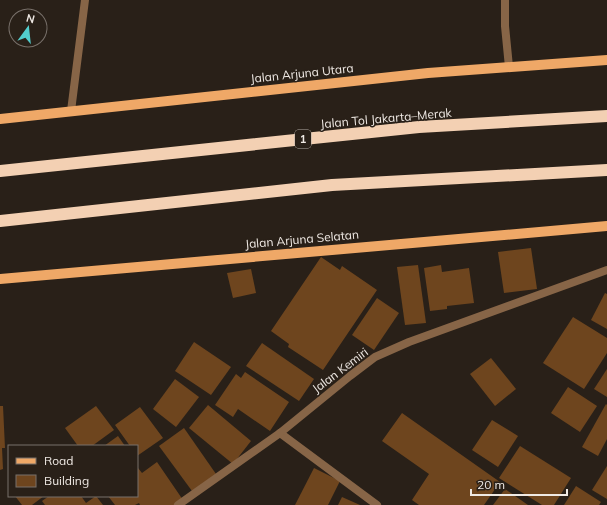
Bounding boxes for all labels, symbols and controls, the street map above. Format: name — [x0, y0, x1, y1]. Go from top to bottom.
north arrow — [8, 8, 48, 48]
text: N — [25, 11, 36, 26]
street label: Jalan Arjuna Utara — [250, 60, 354, 86]
street label: Jalan Tol Jakarta–Merak — [320, 105, 453, 131]
road number: 1 — [295, 130, 311, 148]
street label: Jalan Arjuna Selatan — [244, 227, 360, 251]
street label: Jalan Kemiri — [309, 344, 371, 396]
legend — [8, 445, 138, 497]
text: Road — [44, 453, 73, 468]
scale bar — [471, 471, 567, 497]
text: Building — [44, 473, 89, 488]
text: 20 m — [477, 477, 505, 492]

